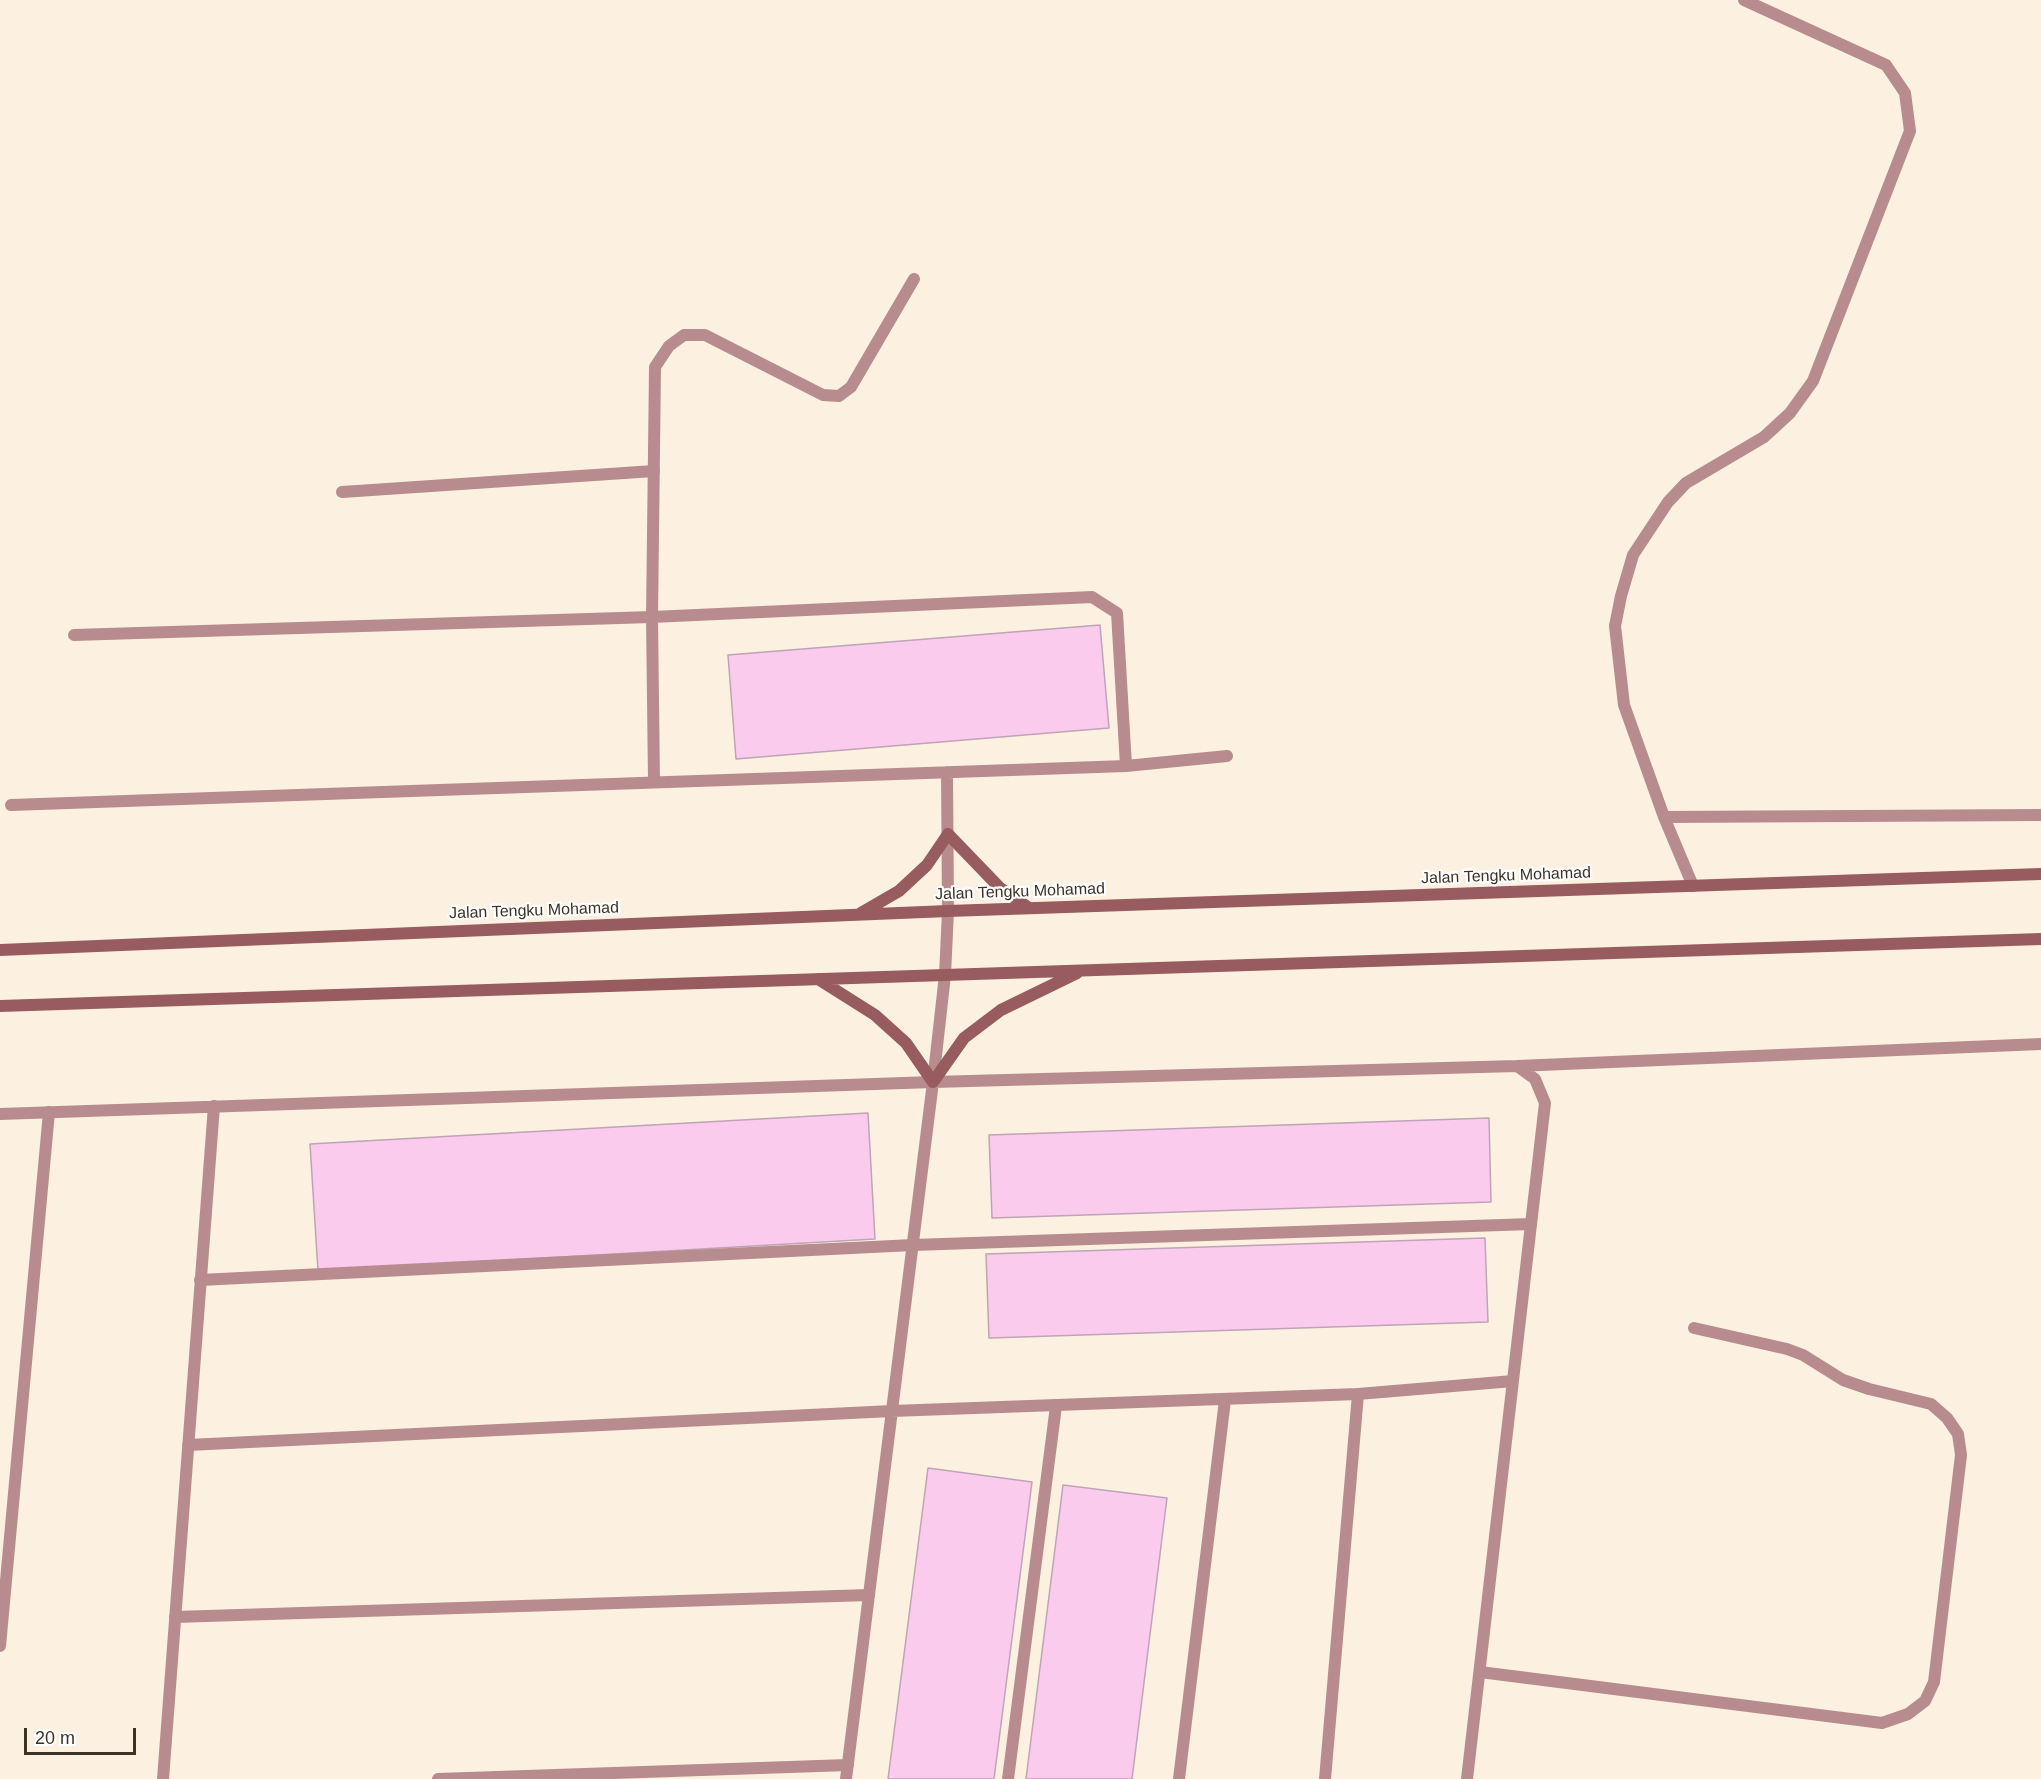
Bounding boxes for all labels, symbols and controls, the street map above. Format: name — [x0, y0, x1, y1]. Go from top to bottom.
street label: Jalan Tengku Mohamad — [1421, 863, 1591, 889]
street label: Jalan Tengku Mohamad — [935, 879, 1105, 905]
street label: Jalan Tengku Mohamad — [449, 898, 619, 924]
scale bar — [27, 1716, 140, 1754]
text: 20 m — [35, 1728, 75, 1748]

